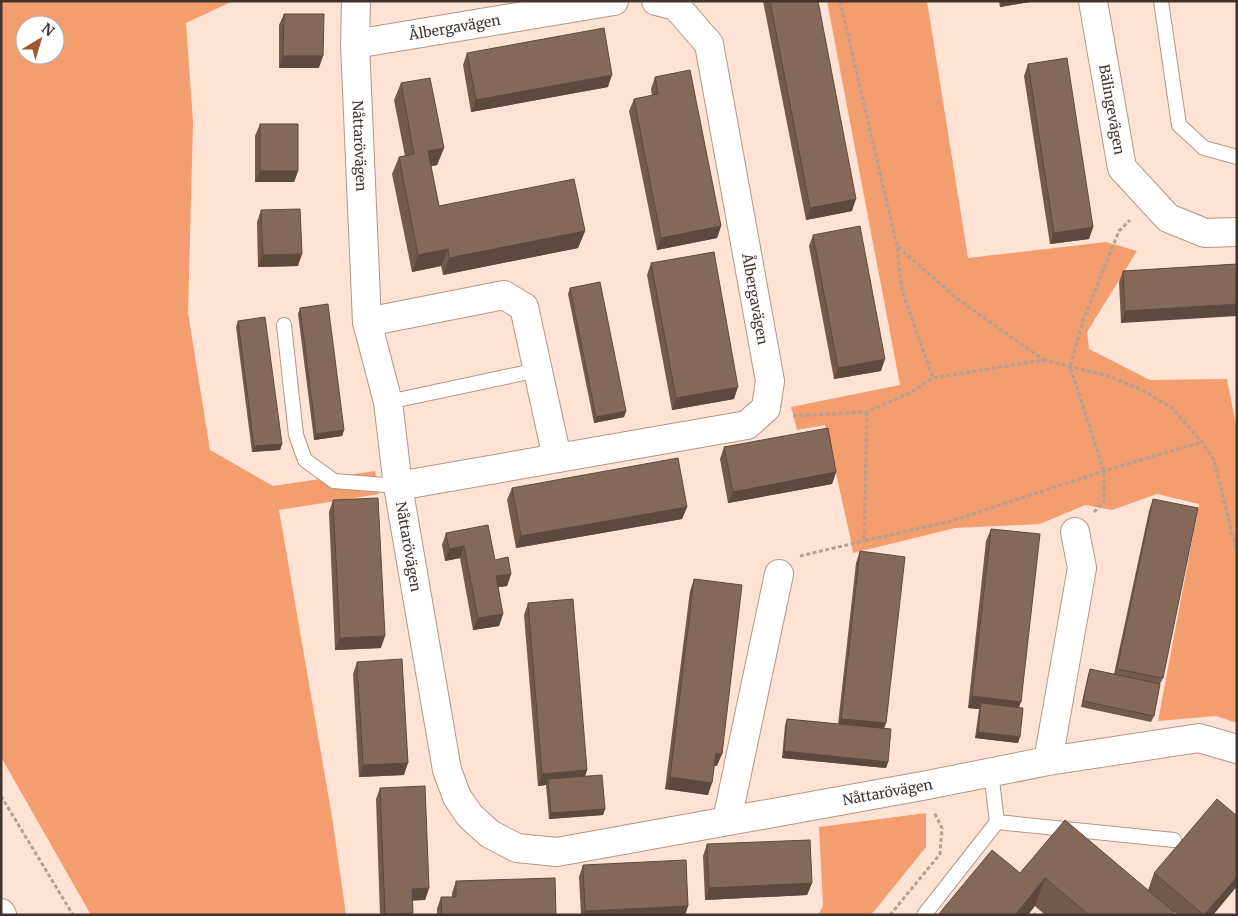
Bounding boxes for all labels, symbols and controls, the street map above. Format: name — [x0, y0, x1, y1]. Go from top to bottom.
street label: Ålbergavägen — [406, 11, 502, 44]
north arrow — [15, 15, 65, 65]
text: N — [38, 19, 58, 40]
street label: Bälingevägen — [1095, 63, 1129, 156]
street label: Nåttarövägen — [348, 100, 370, 192]
street label: Ålbergavägen — [738, 251, 773, 346]
street label: Nåttarövägen — [392, 500, 425, 593]
street label: Nåttarövägen — [841, 775, 934, 809]

